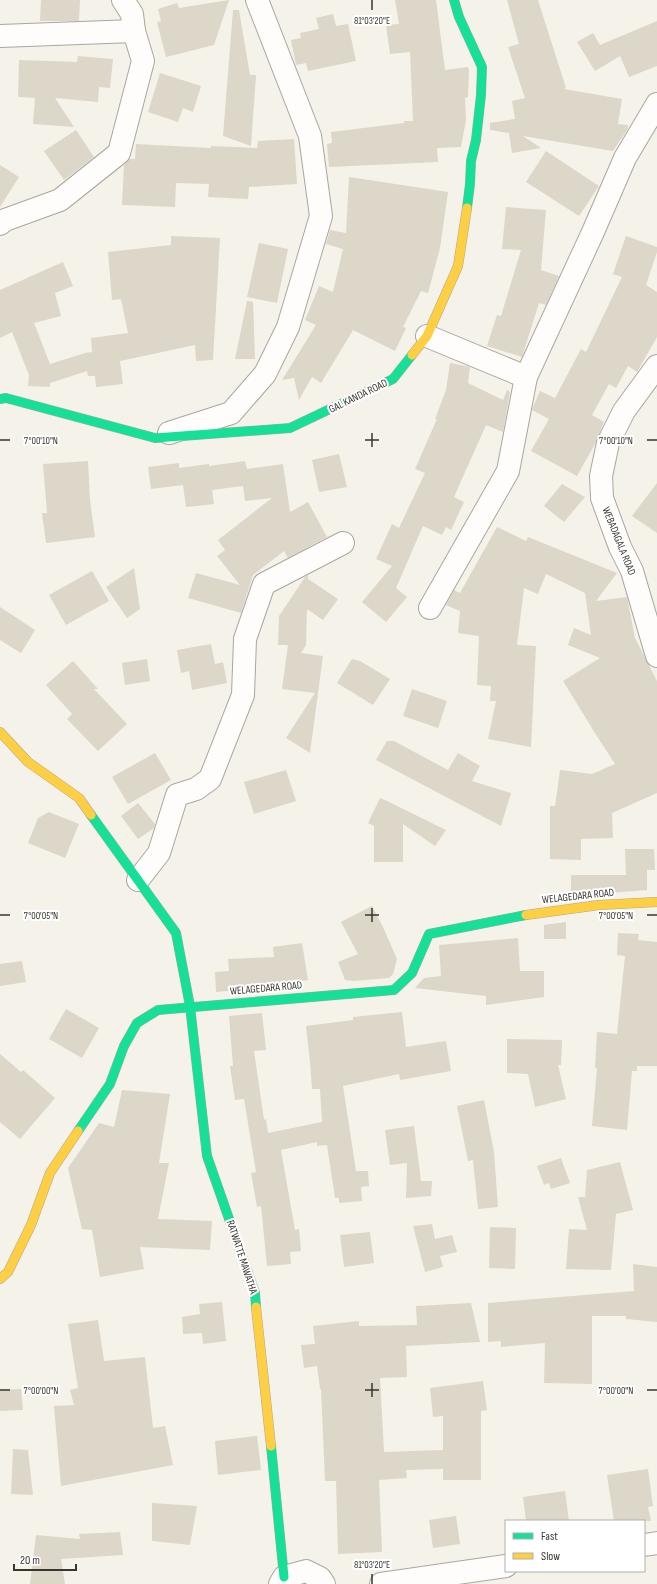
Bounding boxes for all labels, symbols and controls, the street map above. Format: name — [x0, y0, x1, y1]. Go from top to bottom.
text: 81°03'20"E — [354, 15, 390, 27]
street label: GAL KANDA ROAD — [327, 376, 389, 416]
text: 7°00'10"N — [24, 435, 58, 447]
text: 7°00'10"N — [599, 435, 633, 447]
street label: WEBADAGALA ROAD — [599, 505, 639, 577]
street label: WELAGEDARA ROAD — [541, 886, 615, 906]
text: 7°00'05"N — [24, 910, 58, 922]
text: 7°00'05"N — [599, 910, 633, 922]
street label: WELAGEDARA ROAD — [229, 978, 303, 998]
street label: RATWATTE MAWATHA — [224, 1218, 260, 1296]
text: 7°00'00"N — [24, 1385, 58, 1397]
text: 7°00'00"N — [599, 1385, 633, 1397]
legend — [505, 1520, 645, 1572]
text: Fast — [541, 1529, 558, 1544]
scale bar — [14, 1546, 76, 1572]
text: Slow — [541, 1549, 560, 1564]
text: 20 m — [20, 1553, 40, 1568]
text: 81°03'20"E — [354, 1559, 390, 1571]

